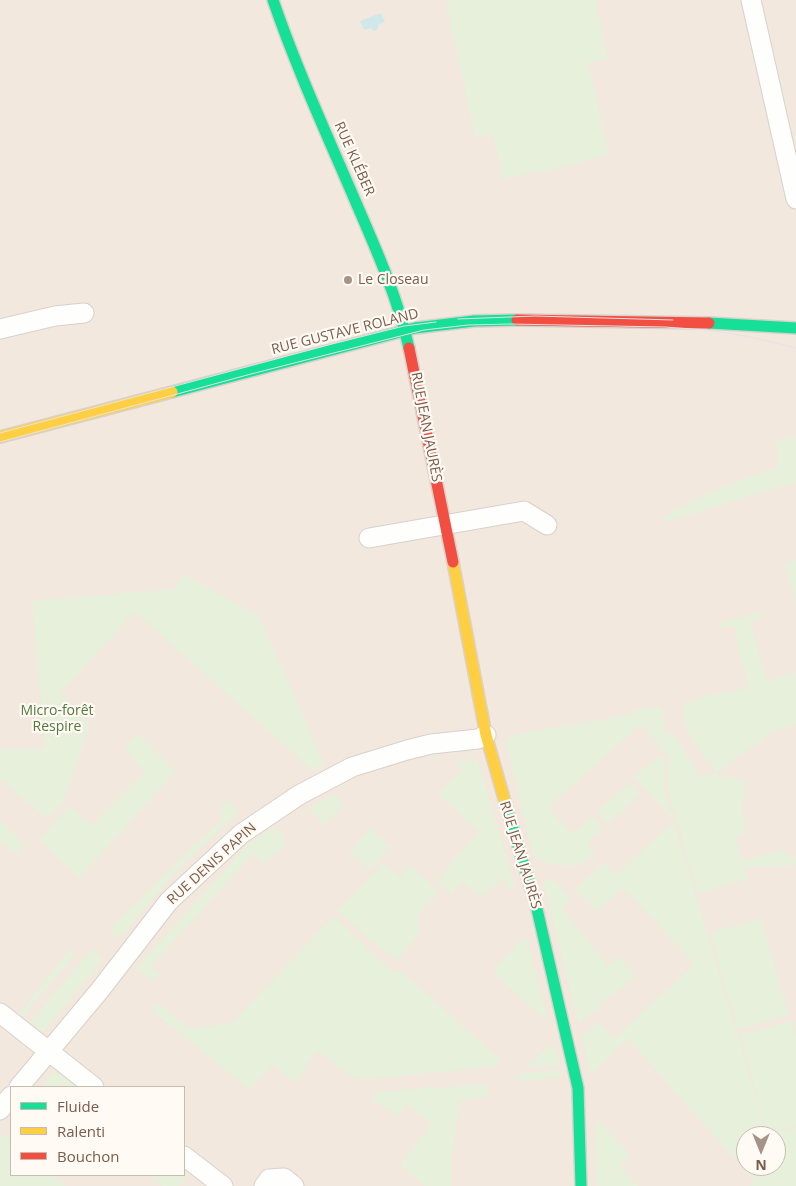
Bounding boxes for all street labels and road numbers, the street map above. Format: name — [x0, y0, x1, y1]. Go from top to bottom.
street label: RUE KLÉBER — [330, 119, 378, 199]
street label: RUE GUSTAVE ROLAND — [270, 306, 420, 358]
street label: RUE JEAN JAURÈS — [407, 371, 445, 483]
street label: RUE JEAN JAURÈS — [496, 799, 544, 911]
street label: RUE DENIS PAPIN — [164, 820, 260, 908]

